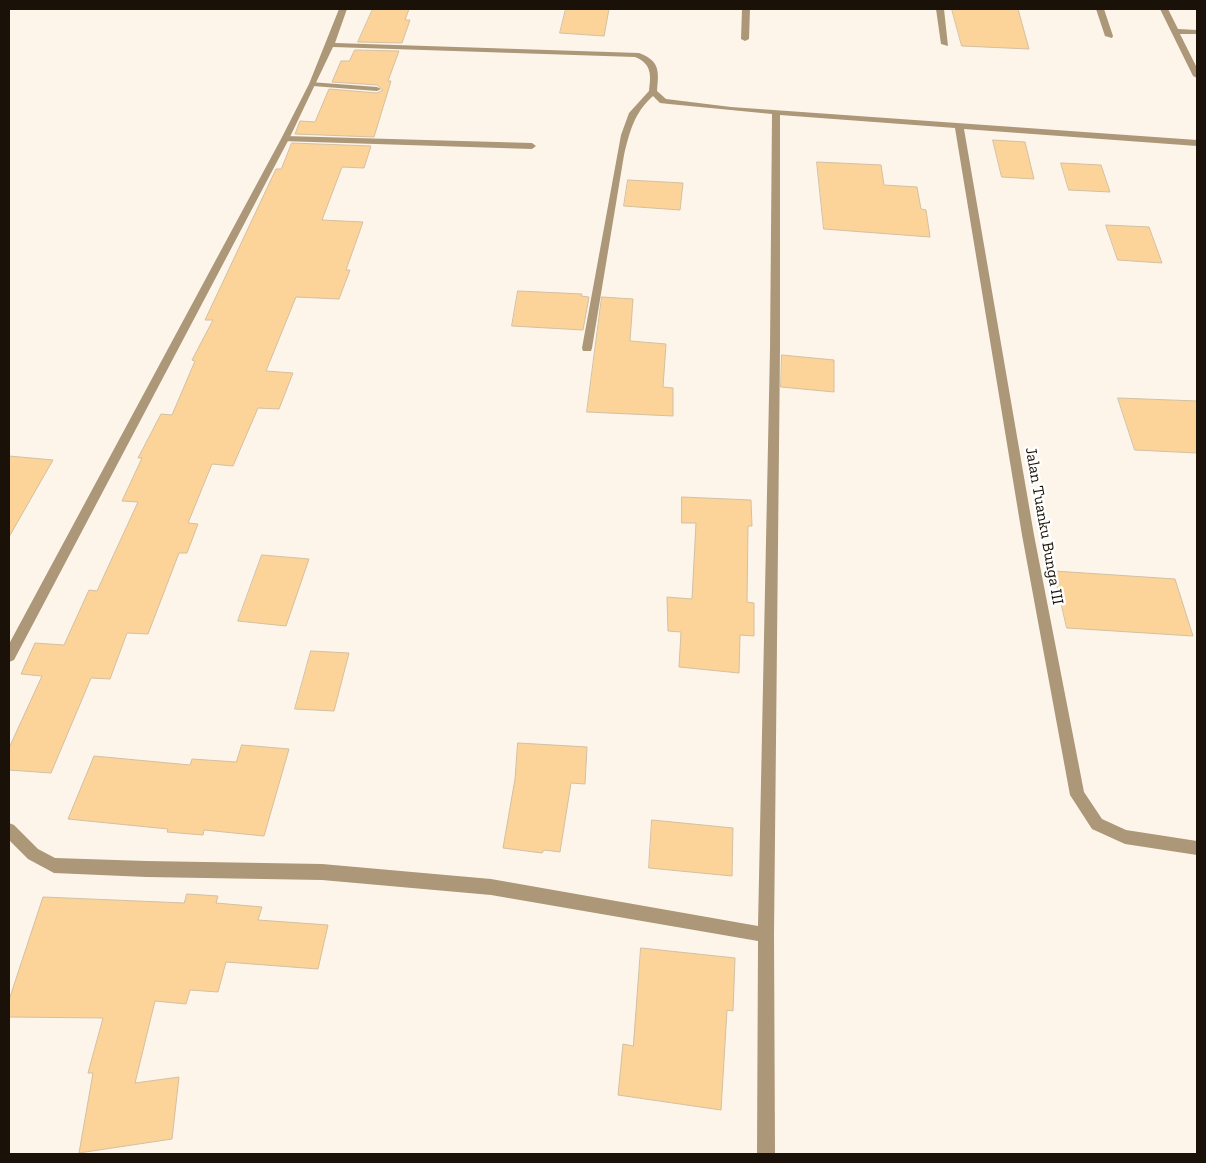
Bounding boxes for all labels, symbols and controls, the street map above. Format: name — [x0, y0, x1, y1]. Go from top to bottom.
street label: Jalan Tuanku Bunga III — [1021, 446, 1067, 606]

